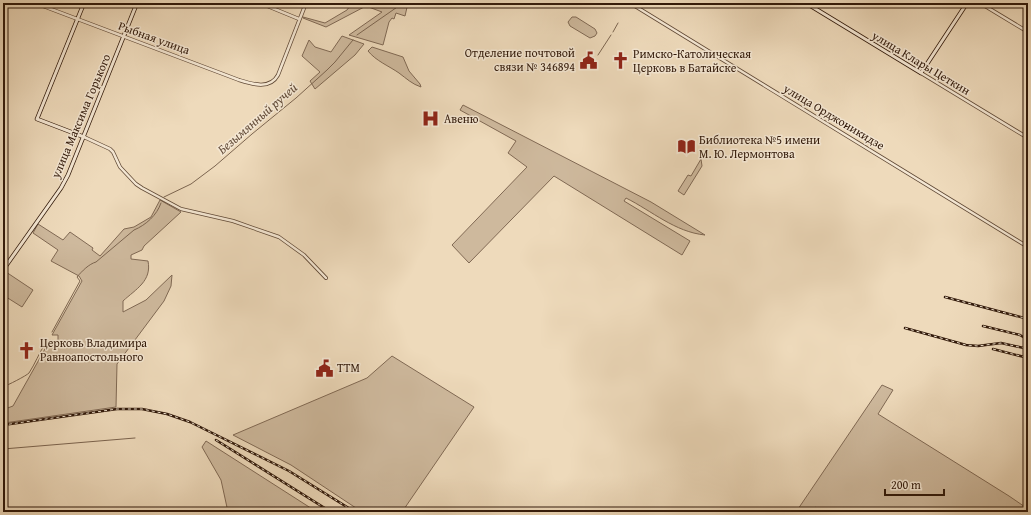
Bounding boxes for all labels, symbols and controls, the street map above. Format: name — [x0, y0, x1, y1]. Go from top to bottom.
street label: Рыбная улица — [116, 17, 192, 58]
street label: улица Клары Цеткин — [868, 26, 974, 99]
place label: Отделение почтовой связи № 346894 — [465, 44, 575, 75]
place label: Римско-Католическая Церковь в Батайске — [633, 45, 751, 76]
public building icon: Отделение почтовой связи № 346894 — [578, 50, 598, 70]
street label: улица Максима Горького — [46, 51, 114, 182]
church icon: Римско-Католическая Церковь в Батайске — [610, 51, 630, 71]
water label: Безымянный ручей — [213, 78, 302, 159]
street label: улица Орджоникидзе — [780, 79, 888, 154]
hospital icon: Авеню — [421, 109, 441, 129]
place label: Авеню — [444, 110, 479, 127]
place label: Библиотека №5 имени М. Ю. Лермонтова — [699, 131, 820, 162]
library icon: Библиотека №5 имени М. Ю. Лермонтова — [676, 137, 696, 157]
place label: Церковь Владимира Равноапостольного — [40, 334, 147, 365]
church icon: Церковь Владимира Равноапостольного — [17, 340, 37, 360]
public building icon: ТТМ — [314, 358, 334, 378]
place label: ТТМ — [337, 359, 360, 376]
scale bar — [885, 471, 944, 497]
text: 200 m — [891, 476, 921, 493]

